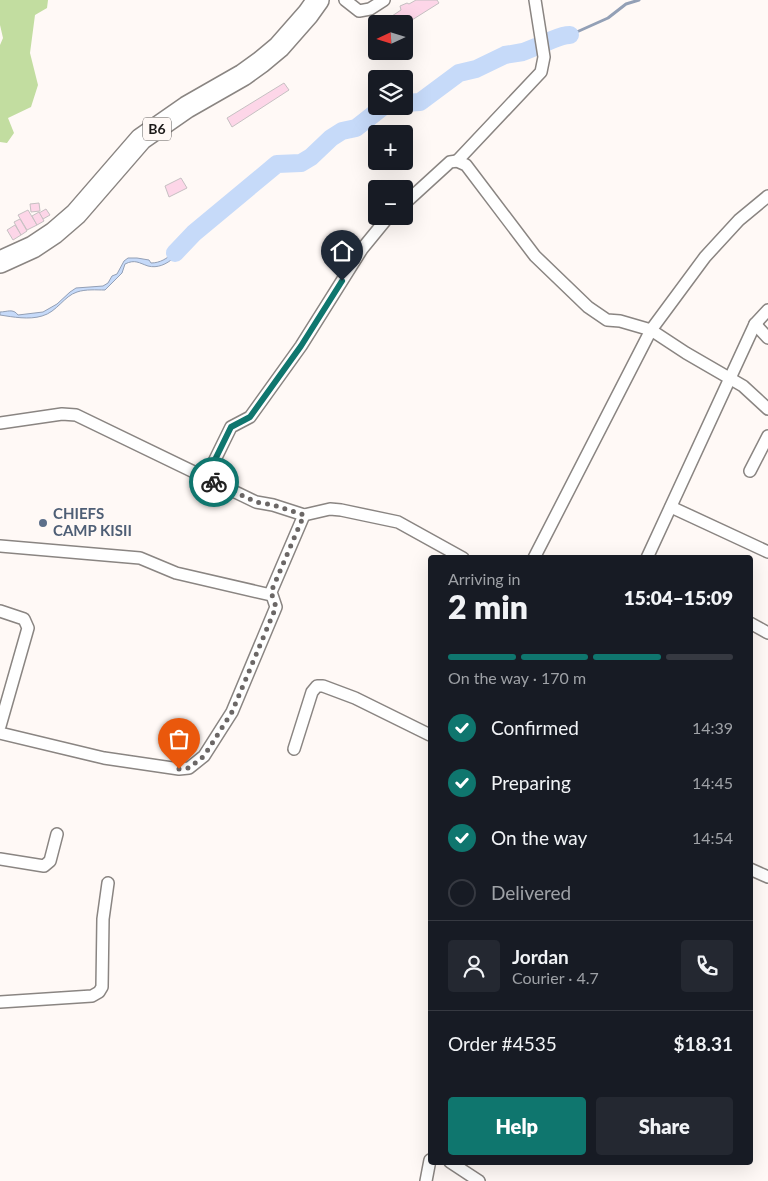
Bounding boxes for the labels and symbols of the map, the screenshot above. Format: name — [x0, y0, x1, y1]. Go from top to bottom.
north arrow — [368, 15, 412, 60]
road number: B6 — [143, 118, 171, 140]
pin — [321, 230, 363, 281]
courier — [189, 457, 239, 507]
place label: CHIEFS CAMP KISII — [53, 504, 132, 539]
marker: CHIEFS CAMP KISII — [37, 517, 49, 529]
pin — [158, 718, 200, 769]

